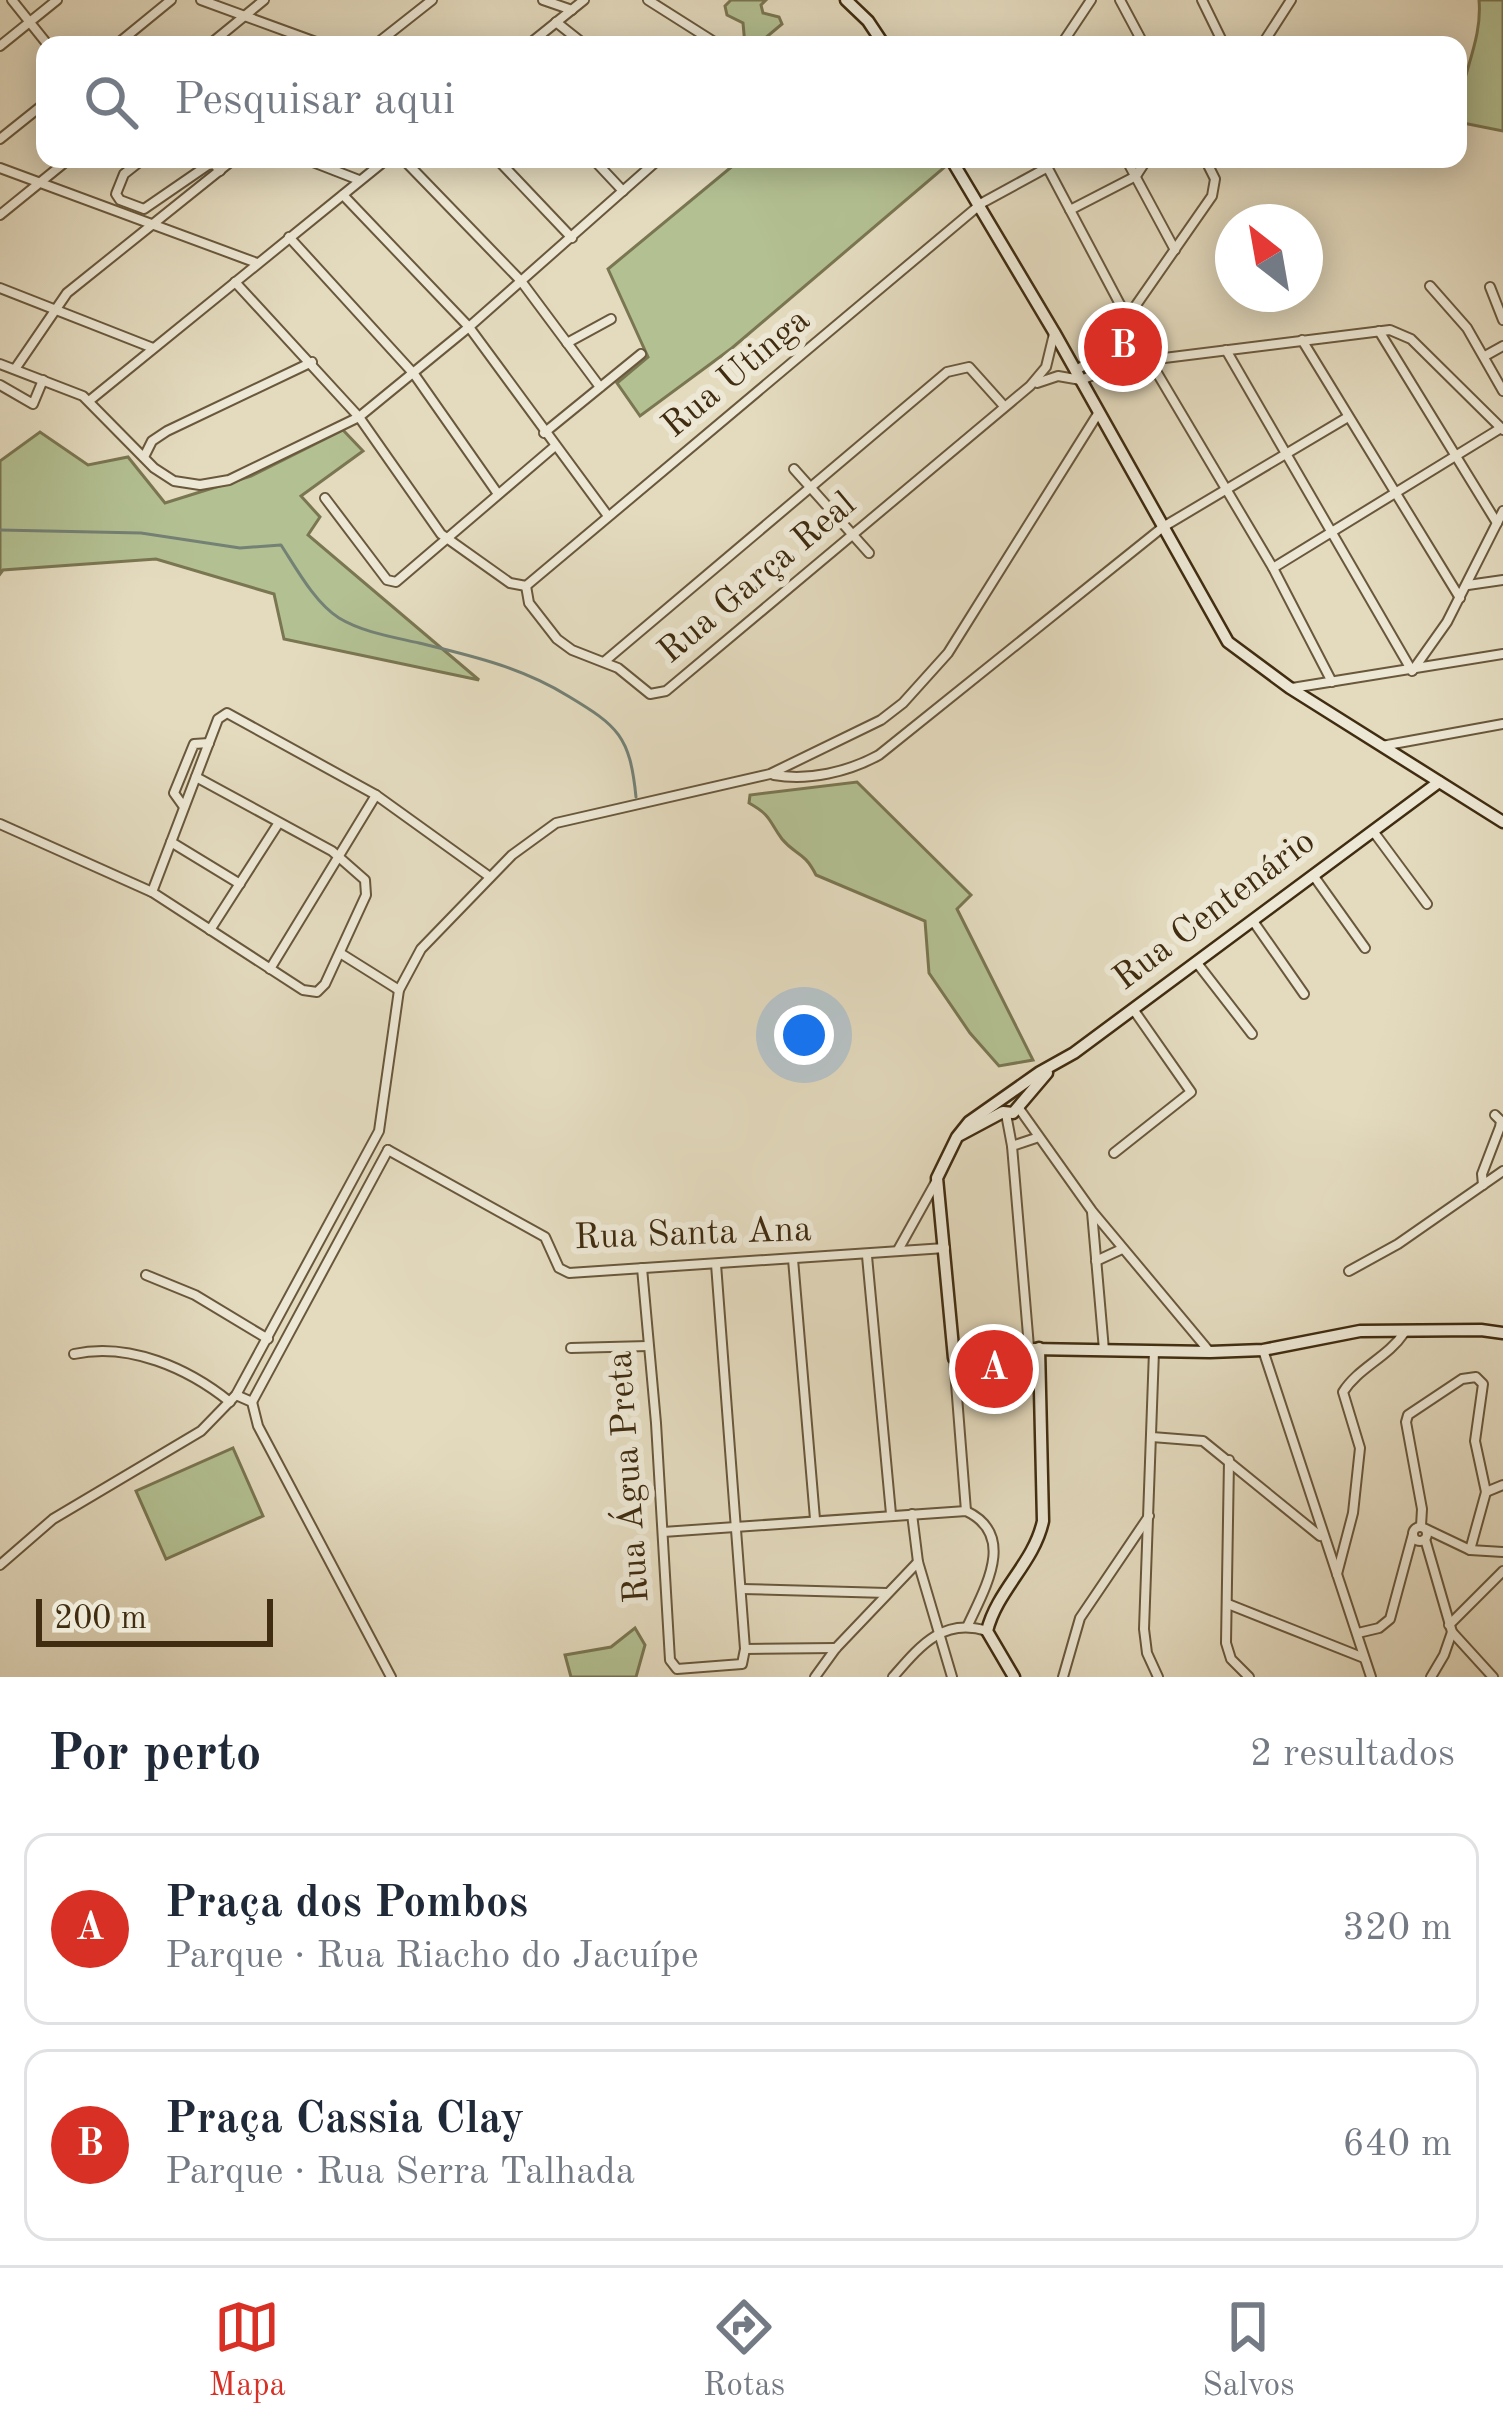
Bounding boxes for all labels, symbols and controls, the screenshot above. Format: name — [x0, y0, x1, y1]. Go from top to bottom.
search box — [36, 36, 1467, 168]
icon: search — [78, 69, 144, 135]
text: Pesquisar aqui — [174, 79, 455, 124]
north arrow — [1215, 204, 1323, 312]
street label: Rua Utinga — [657, 302, 818, 446]
pin: B — [1084, 302, 1162, 392]
street label: Rua Garça Real — [653, 487, 863, 671]
street label: Rua Centenário — [1108, 824, 1322, 998]
your location — [774, 1005, 834, 1065]
street label: Rua Santa Ana — [574, 1213, 813, 1257]
pin: A — [955, 1324, 1033, 1414]
street label: Rua Água Preta — [596, 1349, 657, 1605]
scale bar — [36, 1593, 273, 1646]
text: 200 m — [54, 1603, 147, 1636]
text: Por perto — [48, 1730, 262, 1781]
text: 2 resultados — [1250, 1735, 1455, 1774]
text: Praça dos Pombos — [165, 1882, 528, 1927]
text: A — [75, 1909, 105, 1948]
text: 320 m — [1342, 1909, 1452, 1948]
text: Parque · Rua Riacho do Jacuípe — [165, 1937, 699, 1976]
text: Praça Cassia Clay — [165, 2098, 524, 2143]
text: B — [76, 2125, 104, 2164]
text: 640 m — [1342, 2125, 1452, 2164]
text: Parque · Rua Serra Talhada — [165, 2153, 635, 2192]
tab: Mapa — [209, 2294, 286, 2407]
tab: Rotas — [703, 2294, 785, 2407]
tab: Salvos — [1202, 2294, 1294, 2407]

